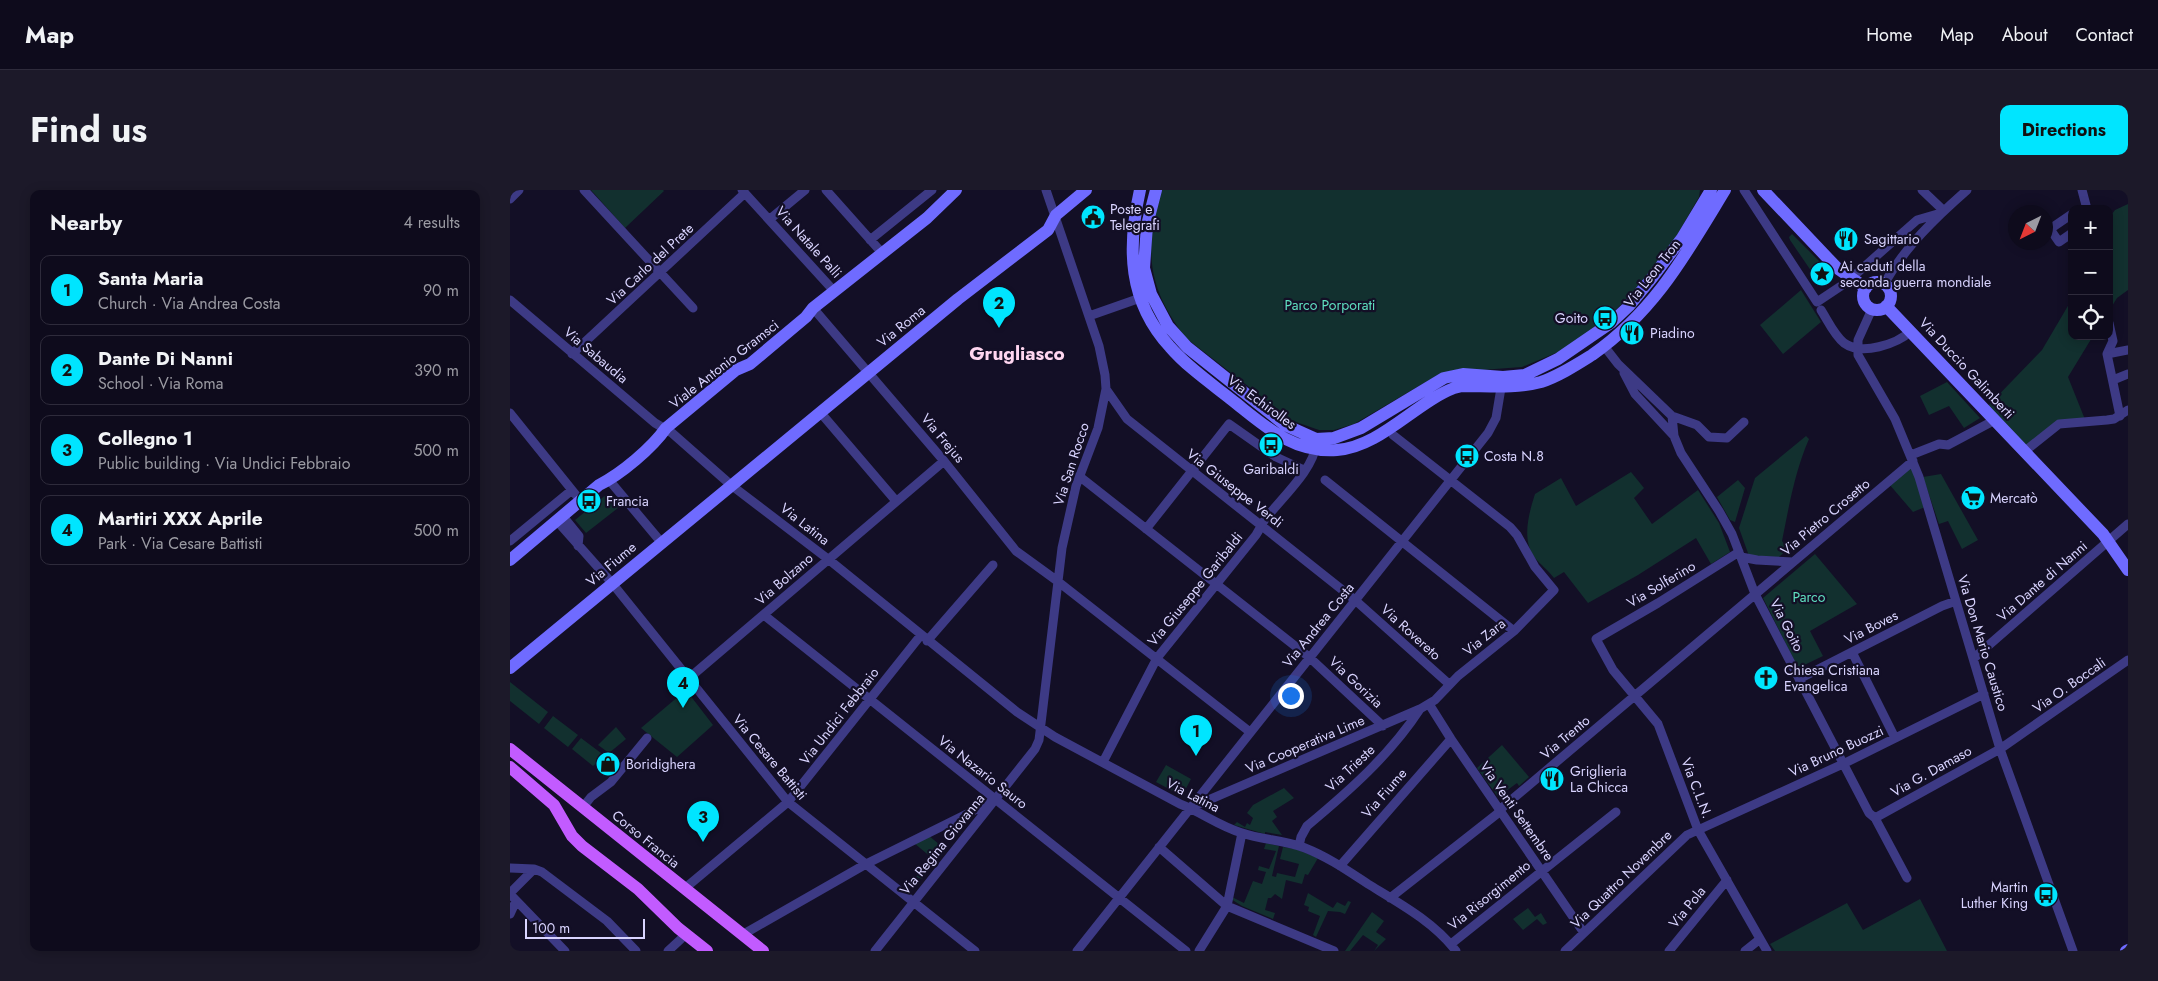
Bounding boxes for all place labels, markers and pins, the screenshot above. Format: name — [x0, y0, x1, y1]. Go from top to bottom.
place label: Poste e Telegrafi — [1110, 199, 1160, 235]
public building icon: Poste e Telegrafi — [1080, 204, 1106, 230]
restaurant icon: Sagittario — [1833, 226, 1859, 252]
place label: Sagittario — [1864, 229, 1920, 249]
place label: Ai caduti della seconda guerra mondiale — [1840, 256, 1991, 292]
place icon: Ai caduti della seconda guerra mondiale — [1809, 261, 1835, 287]
pin: 2 — [983, 287, 1015, 328]
bus stop icon: Goito — [1592, 305, 1618, 331]
place label: Goito — [1555, 308, 1588, 328]
restaurant icon: Piadino — [1619, 320, 1645, 346]
place label: Piadino — [1650, 323, 1695, 343]
bus stop icon: Garibaldi — [1258, 432, 1284, 458]
bus stop icon: Costa N.8 — [1454, 443, 1480, 469]
place label: Costa N.8 — [1484, 446, 1544, 466]
place label: Garibaldi — [1243, 459, 1299, 479]
supermarket icon: Mercatò — [1960, 485, 1986, 511]
bus stop icon: Francia — [576, 488, 602, 514]
place label: Mercatò — [1990, 488, 2038, 508]
place label: Francia — [606, 491, 649, 511]
place label: Chiesa Cristiana Evangelica — [1784, 660, 1880, 696]
church icon: Chiesa Cristiana Evangelica — [1753, 665, 1779, 691]
pin: 4 — [667, 667, 699, 708]
pin: 1 — [1180, 715, 1212, 756]
shop icon: Boridighera — [595, 751, 621, 777]
place label: Boridighera — [626, 754, 696, 774]
place label: Griglieria La Chicca — [1570, 761, 1628, 797]
restaurant icon: Griglieria La Chicca — [1539, 766, 1565, 792]
pin: 3 — [687, 801, 719, 842]
place label: Martin Luther King — [1961, 877, 2028, 913]
bus stop icon: Martin Luther King — [2033, 882, 2059, 908]

